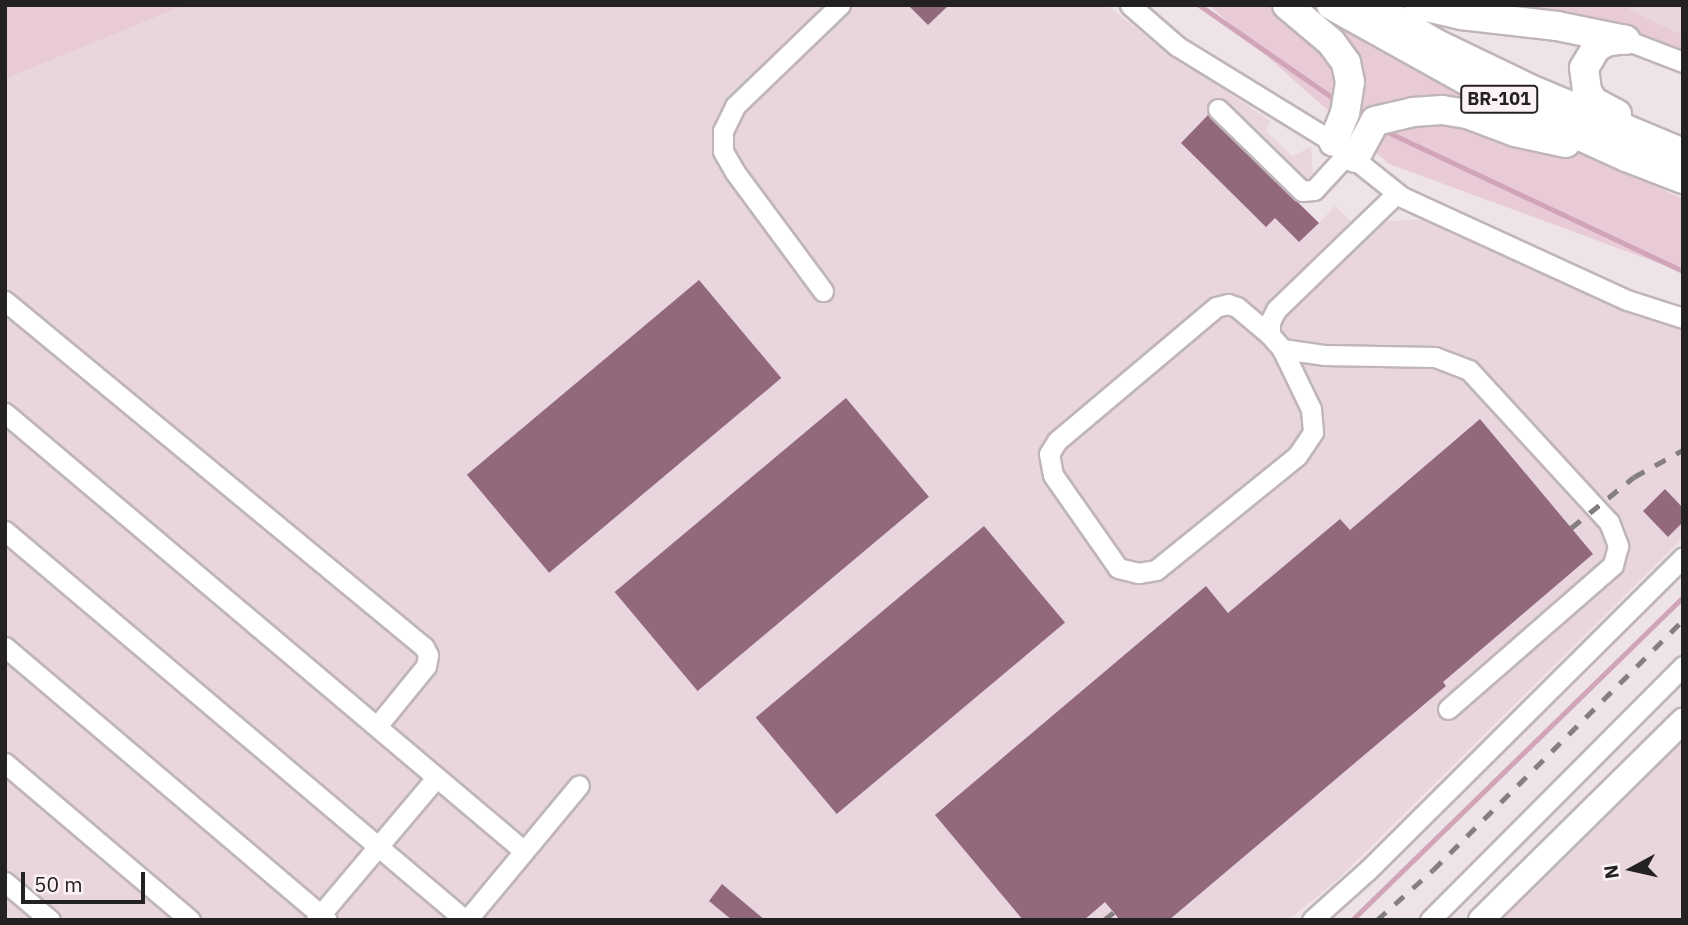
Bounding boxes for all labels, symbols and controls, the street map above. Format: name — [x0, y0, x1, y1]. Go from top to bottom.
road number: BR-101 — [1459, 84, 1539, 114]
north arrow — [1597, 834, 1667, 904]
scale bar — [24, 858, 149, 902]
text: N — [1598, 863, 1624, 880]
text: 50 m — [34, 870, 83, 898]

